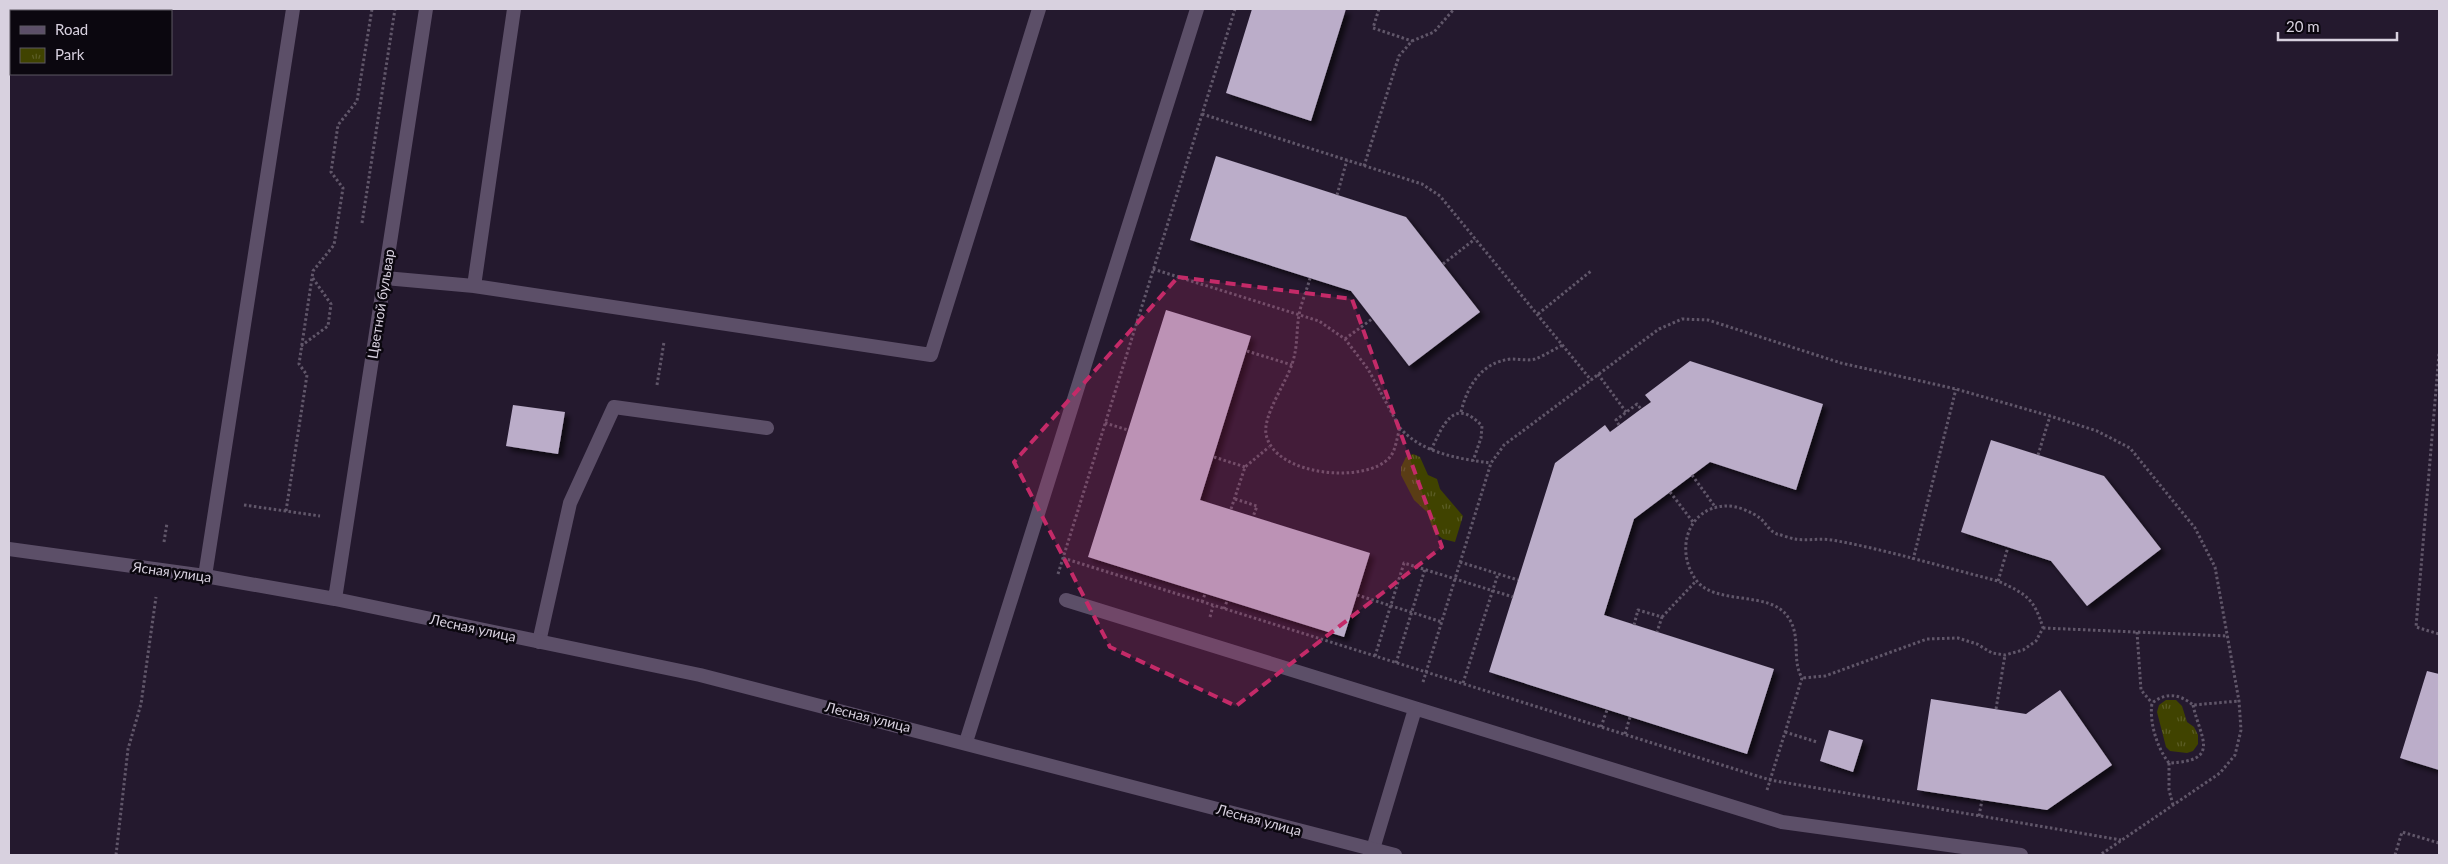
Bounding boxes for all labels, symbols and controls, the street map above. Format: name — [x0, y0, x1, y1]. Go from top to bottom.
legend — [10, 10, 172, 75]
scale bar — [2278, 10, 2397, 42]
text: 20 m — [2286, 17, 2320, 35]
text: Road — [55, 20, 88, 38]
text: Park — [55, 45, 85, 63]
street label: Цветной бульвар — [363, 248, 398, 360]
street label: Ясная улица — [131, 557, 213, 585]
street label: Лесная улица — [428, 610, 518, 645]
street label: Лесная улица — [823, 697, 913, 735]
street label: Лесная улица — [1214, 800, 1304, 839]

